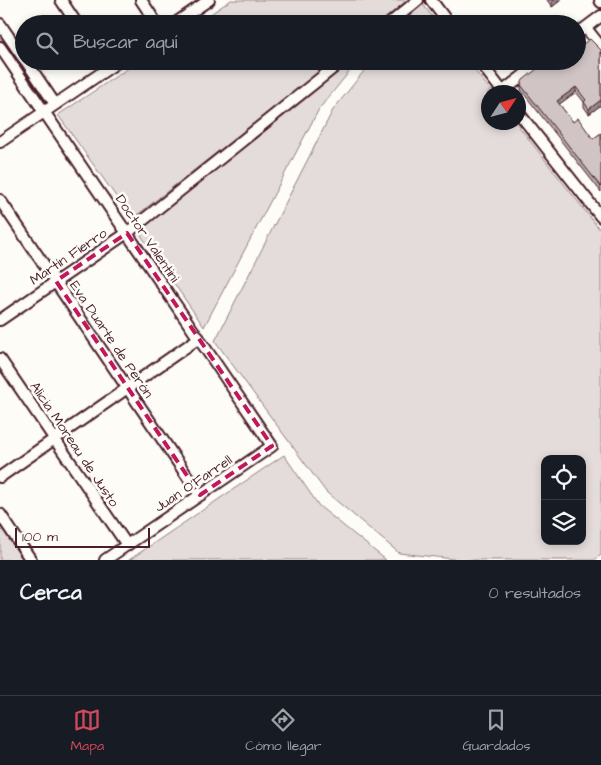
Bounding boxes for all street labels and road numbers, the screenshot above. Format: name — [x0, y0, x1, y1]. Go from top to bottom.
street label: Doctor Valentini — [110, 191, 184, 287]
street label: Martín Fierro — [26, 223, 111, 290]
street label: Eva Duarte de Perón — [64, 277, 158, 402]
street label: Alicia Moreau de Justo — [25, 378, 124, 511]
street label: Juan O'Farrell — [151, 450, 237, 517]

